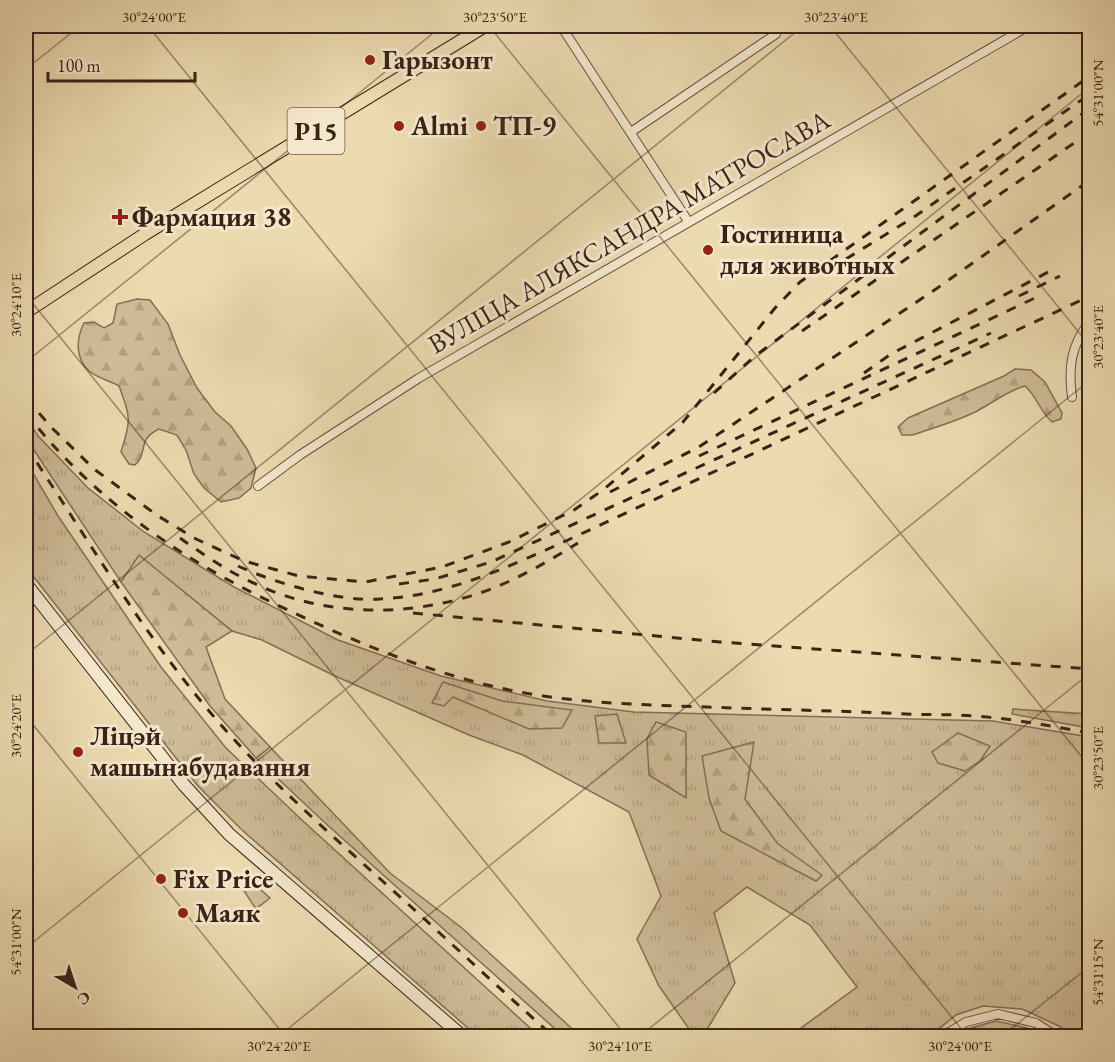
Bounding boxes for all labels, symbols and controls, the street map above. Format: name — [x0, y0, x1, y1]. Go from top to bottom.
text: 30°24'00"E — [122, 7, 187, 26]
text: 30°23'50"E — [463, 7, 528, 26]
text: 30°23'40"E — [804, 7, 869, 26]
place label: Гарызонт — [382, 42, 493, 77]
scale bar — [48, 45, 195, 83]
marker: Гарызонт — [363, 53, 377, 67]
text: 100 m — [57, 54, 101, 77]
text: 54°31'00"N — [1088, 59, 1107, 127]
street label: ВУЛІЦА АЛЯКСАНДРА МАТРОСАВА — [421, 102, 836, 361]
road number: Р15 — [288, 108, 344, 154]
place label: Almi — [410, 108, 468, 143]
place label: ТП-9 — [493, 108, 556, 143]
marker: Almi — [392, 119, 406, 133]
marker: ТП-9 — [474, 119, 488, 133]
place label: Фармация 38 — [132, 199, 291, 234]
marker: Фармация 38 — [113, 210, 127, 224]
place label: Гостиница для животных — [720, 216, 895, 282]
marker: Гостиница для животных — [701, 243, 715, 257]
text: 30°24'10"E — [6, 272, 25, 337]
text: 30°23'40"E — [1088, 304, 1107, 369]
text: 30°24'20"E — [6, 693, 25, 758]
place label: Ліцэй машынабудавання — [90, 718, 310, 784]
text: 30°23'50"E — [1088, 725, 1107, 790]
marker: Ліцэй машынабудавання — [71, 745, 85, 759]
place label: Fix Price — [173, 861, 274, 896]
marker: Fix Price — [154, 872, 168, 886]
place label: Маяк — [195, 895, 260, 930]
marker: Маяк — [176, 906, 190, 920]
text: 54°31'00"N — [6, 908, 25, 976]
text: 54°31'15"N — [1088, 938, 1107, 1006]
north arrow — [45, 957, 105, 1017]
text: С — [73, 987, 95, 1010]
text: 30°24'20"E — [247, 1036, 312, 1055]
text: 30°24'10"E — [588, 1036, 653, 1055]
text: 30°24'00"E — [928, 1036, 993, 1055]

